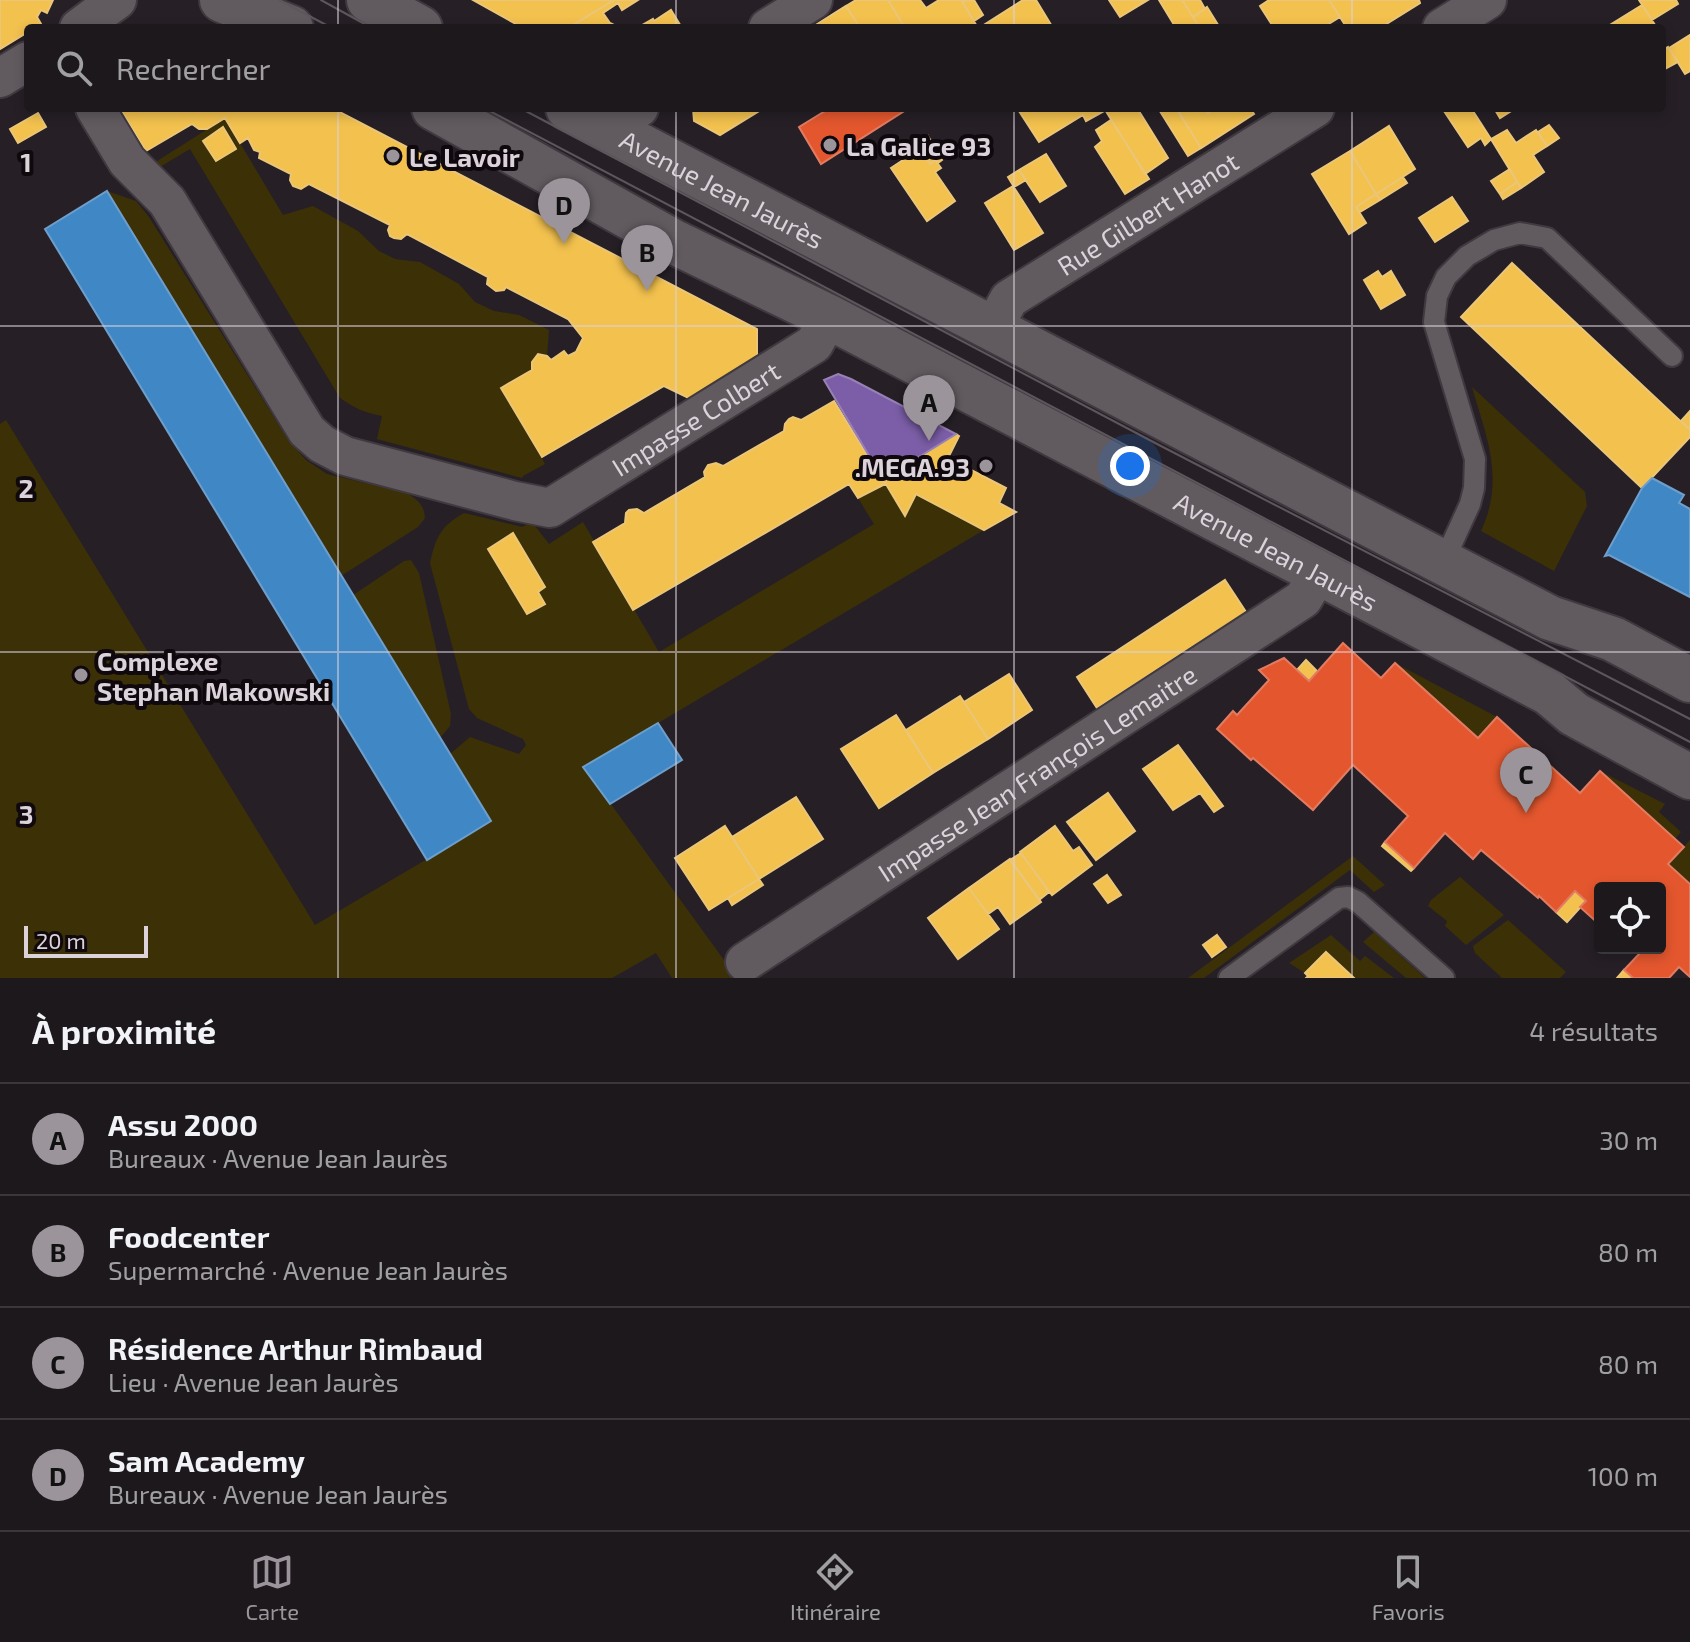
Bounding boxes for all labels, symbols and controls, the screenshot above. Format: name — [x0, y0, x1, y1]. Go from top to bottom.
search box — [24, 24, 1666, 112]
icon: search — [52, 46, 96, 90]
text: Rechercher — [116, 50, 271, 86]
street label: Avenue Jean Jaurès — [615, 123, 829, 254]
place label: La Galice 93 — [846, 130, 991, 161]
marker: La Galice 93 — [821, 136, 839, 154]
place label: Le Lavoir — [409, 141, 520, 172]
street label: Rue Gilbert Hanot — [1051, 145, 1244, 281]
text: 1 — [20, 146, 32, 177]
marker: Le Lavoir — [384, 147, 402, 165]
pin: D — [538, 178, 590, 244]
pin: B — [621, 225, 673, 291]
street label: Impasse Colbert — [606, 354, 785, 482]
pin: A — [903, 375, 955, 441]
your location — [1110, 446, 1150, 486]
place label: .MEGA.93 — [855, 451, 970, 482]
marker: .MEGA.93 — [977, 457, 995, 475]
text: 2 — [18, 472, 34, 503]
street label: Avenue Jean Jaurès — [1170, 485, 1384, 617]
place label: Complexe Stephan Makowski — [97, 645, 330, 706]
street label: Impasse Jean François Lemaitre — [872, 657, 1202, 887]
marker: Complexe Stephan Makowski — [72, 666, 90, 684]
pin: C — [1500, 747, 1552, 813]
text: 3 — [19, 798, 33, 829]
map controls — [1594, 882, 1666, 954]
button: locate — [1594, 882, 1666, 954]
scale bar — [24, 922, 148, 958]
text: 20 m — [36, 927, 86, 953]
text: À proximité — [32, 1010, 216, 1051]
text: 4 résultats — [1529, 1015, 1658, 1046]
text: Assu 2000 — [108, 1106, 258, 1142]
text: A — [50, 1124, 66, 1155]
text: 30 m — [1599, 1124, 1658, 1155]
text: Bureaux · Avenue Jean Jaurès — [108, 1142, 448, 1173]
text: Foodcenter — [108, 1218, 270, 1254]
text: B — [50, 1236, 66, 1267]
text: 80 m — [1598, 1236, 1658, 1267]
text: Supermarché · Avenue Jean Jaurès — [108, 1254, 508, 1285]
text: Résidence Arthur Rimbaud — [108, 1330, 483, 1366]
text: C — [50, 1348, 66, 1379]
text: 80 m — [1598, 1348, 1658, 1379]
text: Lieu · Avenue Jean Jaurès — [108, 1366, 399, 1397]
text: Sam Academy — [108, 1442, 305, 1478]
text: D — [49, 1460, 67, 1491]
text: 100 m — [1588, 1460, 1658, 1491]
text: Bureaux · Avenue Jean Jaurès — [108, 1478, 448, 1509]
tab: Carte — [245, 1550, 299, 1624]
tab: Itinéraire — [790, 1550, 881, 1624]
tab: Favoris — [1372, 1550, 1445, 1624]

